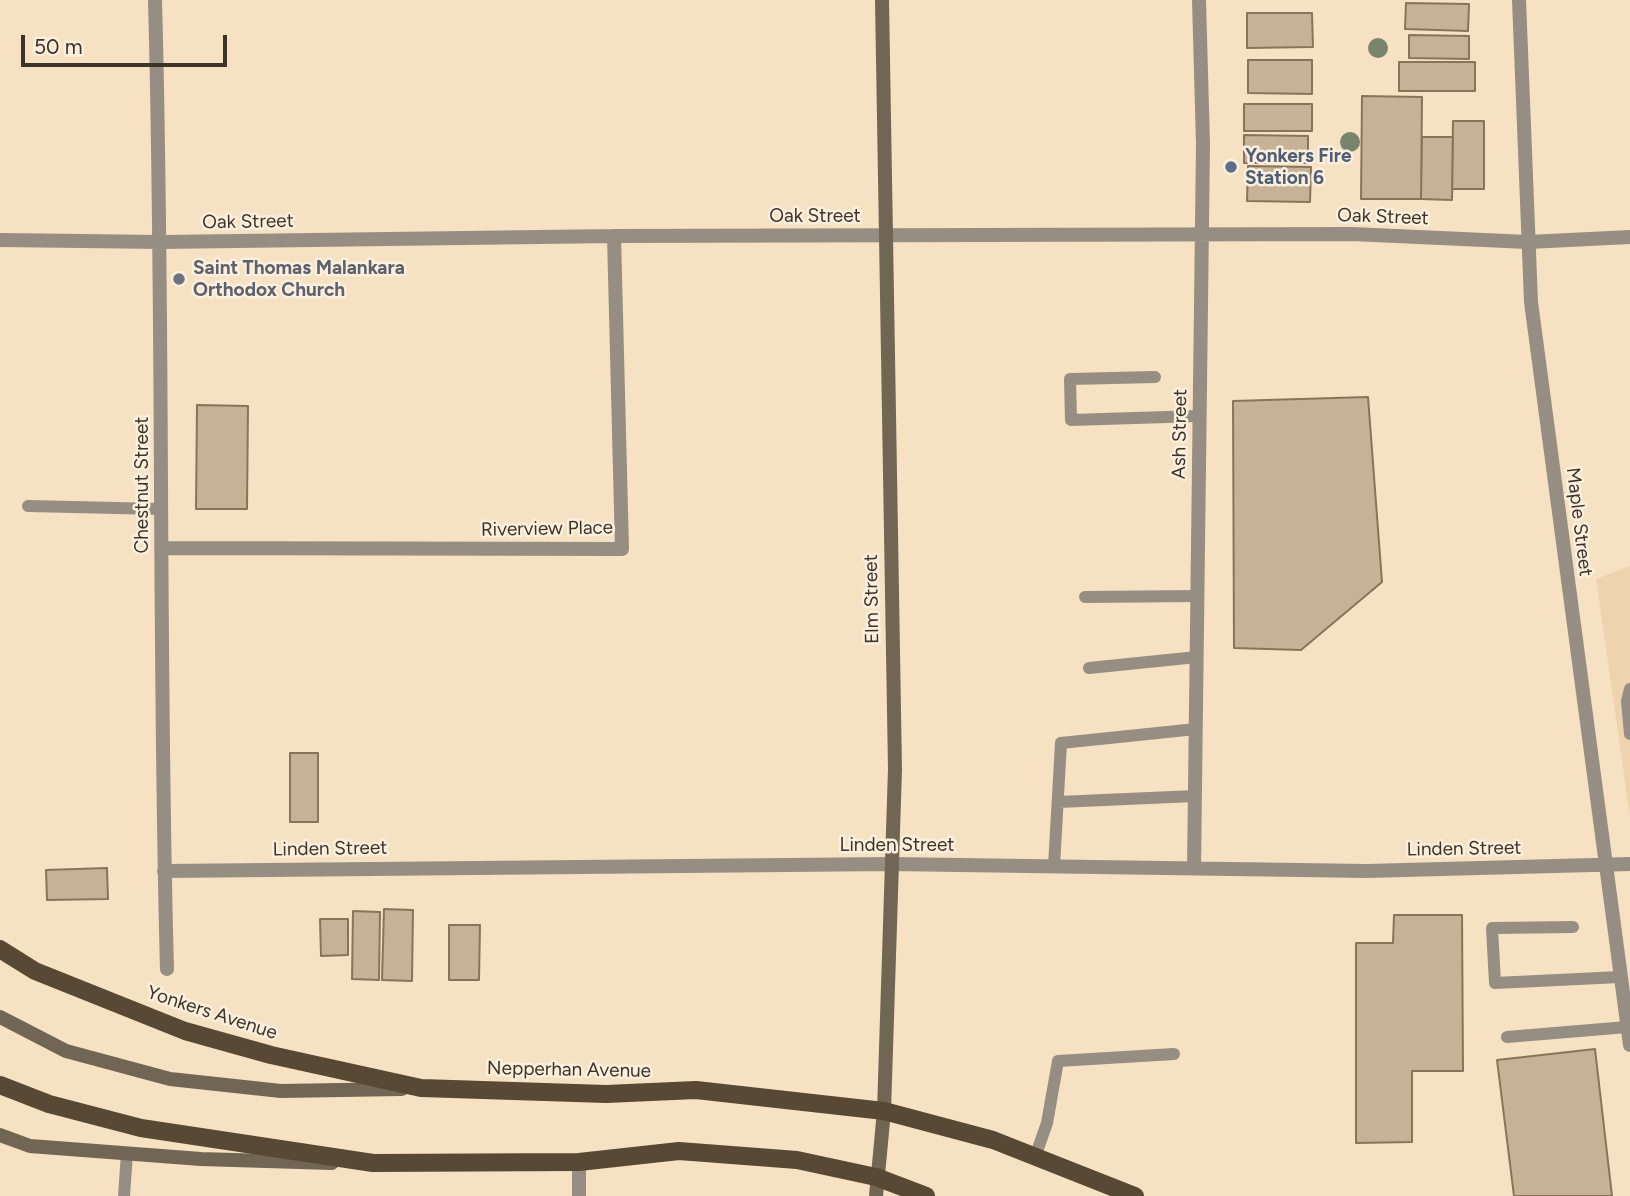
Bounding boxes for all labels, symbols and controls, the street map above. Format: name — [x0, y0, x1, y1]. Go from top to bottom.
scale bar — [24, 21, 231, 65]
text: 50 m — [34, 34, 83, 59]
place label: Yonkers Fire Station 6 — [1245, 145, 1352, 189]
marker: Yonkers Fire Station 6 — [1223, 159, 1239, 175]
street label: Oak Street — [1337, 204, 1429, 230]
street label: Oak Street — [769, 205, 861, 227]
street label: Oak Street — [202, 210, 294, 234]
place label: Saint Thomas Malankara Orthodox Church — [193, 257, 405, 301]
marker: Saint Thomas Malankara Orthodox Church — [171, 271, 187, 287]
street label: Ash Street — [1168, 389, 1192, 479]
street label: Chestnut Street — [131, 417, 153, 553]
street label: Maple Street — [1561, 466, 1597, 578]
street label: Riverview Place — [481, 516, 613, 542]
street label: Elm Street — [860, 554, 884, 644]
street label: Linden Street — [840, 834, 954, 856]
street label: Linden Street — [272, 837, 388, 861]
street label: Linden Street — [1406, 837, 1522, 861]
street label: Yonkers Avenue — [144, 981, 280, 1045]
street label: Nepperhan Avenue — [487, 1057, 651, 1083]

